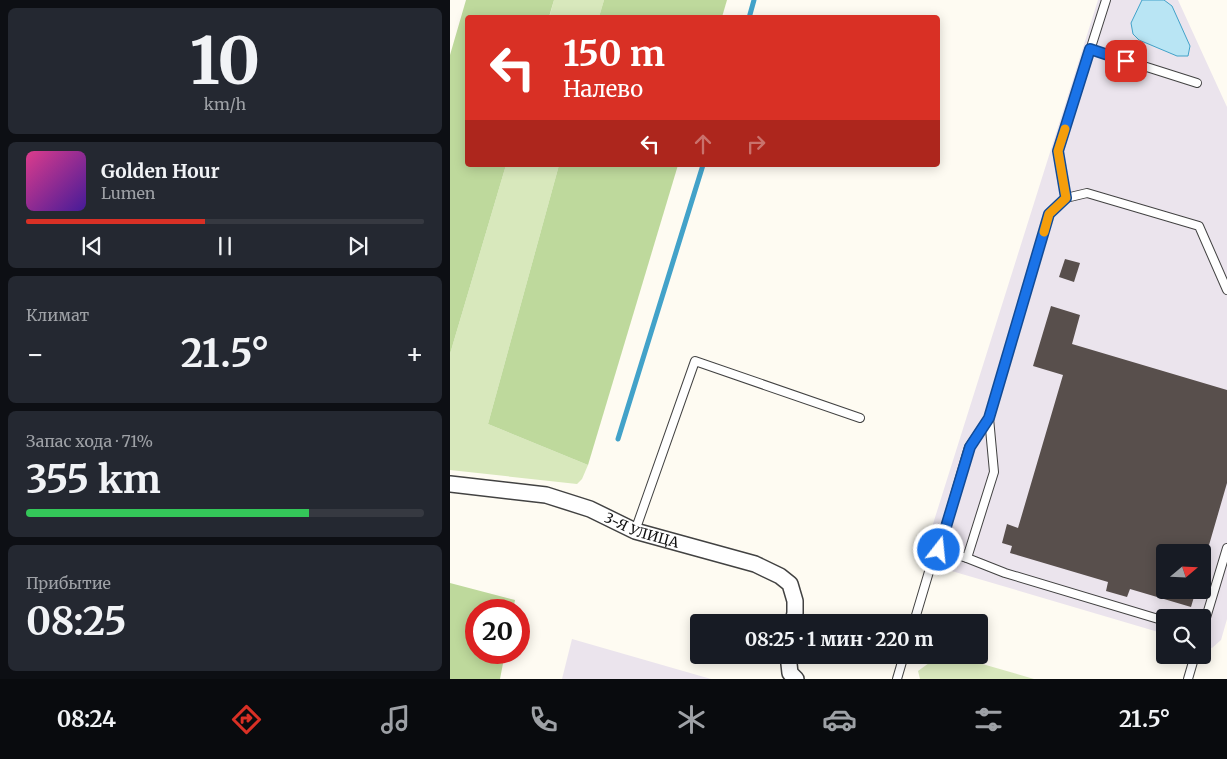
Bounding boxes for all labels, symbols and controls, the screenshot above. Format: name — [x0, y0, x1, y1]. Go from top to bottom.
text: 10 — [190, 20, 260, 102]
text: 150 m — [563, 32, 665, 76]
icon: left — [480, 35, 545, 100]
pin — [1105, 40, 1147, 82]
icon: arrive — [1112, 47, 1140, 75]
text: Налево — [563, 75, 643, 103]
text: km/h — [204, 94, 246, 114]
icon: left — [636, 130, 664, 158]
icon: ahead — [689, 130, 717, 158]
icon: right — [742, 130, 770, 158]
text: Golden Hour — [101, 159, 220, 183]
text: Lumen — [101, 183, 155, 203]
icon: previous — [78, 232, 106, 260]
icon: pause — [211, 232, 239, 260]
icon: next — [344, 232, 372, 260]
text: Климат — [26, 305, 89, 325]
text: 21.5° — [181, 330, 269, 377]
text: − — [26, 336, 45, 372]
text: + — [405, 336, 424, 372]
text: Запас хода · 71% — [26, 431, 153, 451]
text: 355 km — [26, 456, 161, 503]
street label: 3-Я УЛИЦА — [601, 508, 681, 552]
position arrow — [912, 523, 964, 575]
north arrow — [1156, 544, 1211, 599]
map controls — [1156, 544, 1211, 664]
text: Прибытие — [26, 573, 111, 593]
text: 08:25 — [26, 598, 126, 645]
speed limit sign: 20 — [465, 599, 530, 664]
button: search — [1156, 609, 1211, 664]
text: 08:25 · 1 мин · 220 m — [745, 627, 933, 651]
icon: directions — [229, 702, 264, 737]
icon: music — [378, 702, 413, 737]
icon: phone — [526, 702, 561, 737]
icon: climate — [674, 702, 709, 737]
icon: car — [822, 702, 857, 737]
icon: filters — [971, 702, 1006, 737]
text: 08:24 — [57, 705, 116, 733]
text: 21.5° — [1119, 705, 1170, 733]

